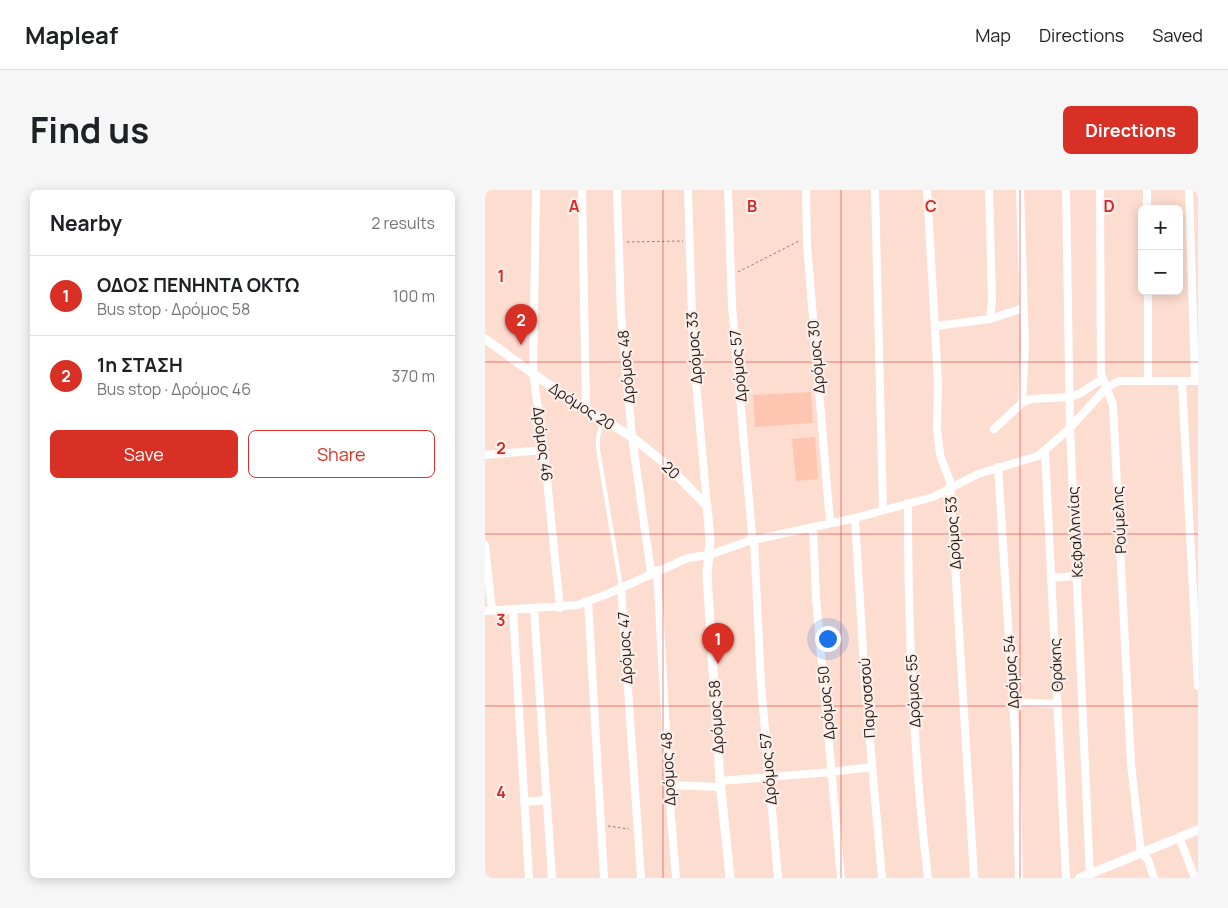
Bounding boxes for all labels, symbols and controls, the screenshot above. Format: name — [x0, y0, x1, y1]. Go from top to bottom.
text: Mapleaf — [25, 18, 118, 51]
text: Map — [975, 23, 1011, 47]
text: Directions — [1039, 23, 1124, 47]
text: Saved — [1152, 23, 1203, 47]
text: Find us — [30, 106, 149, 154]
button: Directions — [1063, 106, 1198, 154]
text: A — [569, 195, 580, 217]
text: B — [747, 195, 757, 217]
text: C — [925, 195, 937, 217]
text: D — [1103, 195, 1115, 217]
map controls — [1138, 205, 1183, 295]
button: + — [1138, 205, 1183, 250]
text: Nearby — [50, 209, 122, 237]
text: 2 results — [371, 212, 435, 234]
button: − — [1138, 250, 1183, 295]
text: 1 — [497, 265, 505, 287]
text: ΟΔΟΣ ΠΕΝΗΝΤΑ ΟΚΤΩ — [97, 272, 299, 298]
text: 1 — [62, 285, 70, 307]
text: 100 m — [392, 285, 435, 307]
text: Bus stop · Δρόμος 58 — [97, 298, 250, 320]
pin: 2 — [505, 304, 537, 345]
street label: Δρόμος 33 — [681, 311, 707, 385]
street label: Δρόμος 30 — [802, 319, 830, 395]
street label: Δρόμος 48 — [612, 329, 640, 405]
street label: Δρόμος 57 — [724, 329, 752, 403]
text: 1η ΣΤΑΣΗ — [97, 352, 183, 378]
text: 2 — [61, 365, 71, 387]
text: 370 m — [392, 365, 435, 387]
street label: Δρόμος 20 — [545, 377, 619, 435]
text: Bus stop · Δρόμος 46 — [97, 378, 251, 400]
street label: Δρόμος 46 — [528, 406, 558, 482]
button: Save — [50, 430, 238, 478]
button: Share — [248, 430, 435, 478]
text: 2 — [496, 437, 506, 459]
street label: 20 — [657, 456, 685, 484]
street label: Κεφαλληνίας — [1062, 486, 1088, 578]
street label: Ρούμελης — [1107, 486, 1131, 554]
street label: Δρόμος 53 — [940, 496, 966, 570]
text: 3 — [496, 609, 506, 631]
street label: Δρόμος 47 — [613, 611, 637, 685]
pin: 1 — [702, 623, 734, 664]
your location — [815, 626, 841, 652]
street label: Δρόμος 54 — [998, 634, 1024, 710]
street label: Θράκης — [1044, 638, 1068, 692]
street label: Δρόμος 55 — [901, 654, 925, 728]
street label: Παρνασσού — [854, 657, 880, 739]
street label: Δρόμος 50 — [812, 665, 840, 741]
street label: Δρόμος 58 — [704, 680, 728, 754]
street label: Δρόμος 48 — [656, 731, 680, 807]
street label: Δρόμος 57 — [754, 732, 782, 806]
text: 4 — [496, 781, 506, 803]

